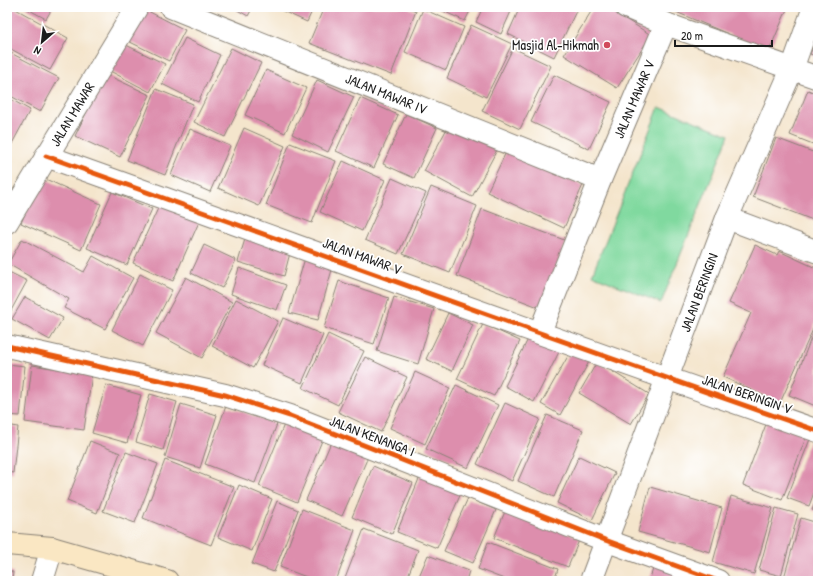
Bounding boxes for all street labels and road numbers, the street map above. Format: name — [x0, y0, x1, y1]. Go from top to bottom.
street label: JALAN MAWAR V — [609, 57, 659, 141]
street label: JALAN MAWAR IV — [343, 68, 430, 118]
street label: JALAN MAWAR — [45, 78, 98, 150]
street label: JALAN MAWAR V — [320, 232, 404, 279]
street label: JALAN BERINGIN — [675, 250, 722, 334]
street label: JALAN BERINGIN V — [700, 369, 795, 418]
street label: JALAN KENANGA I — [327, 411, 418, 461]

